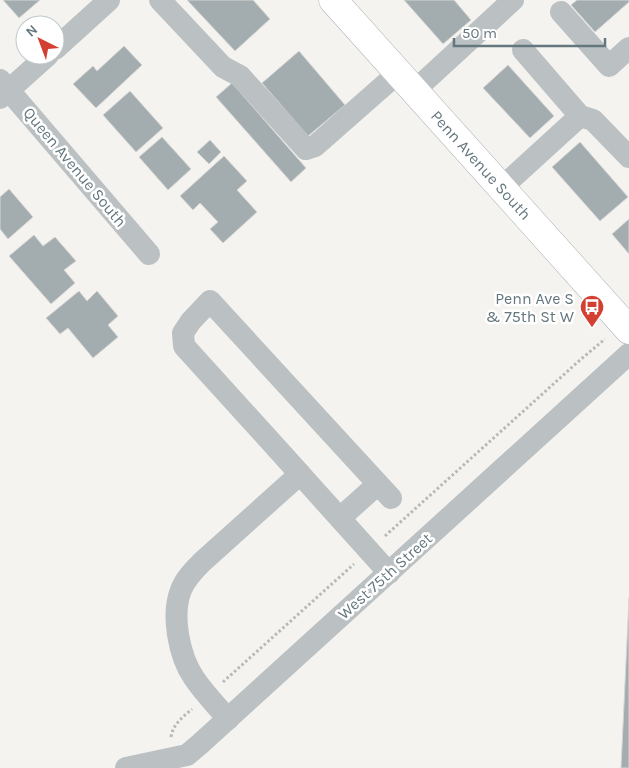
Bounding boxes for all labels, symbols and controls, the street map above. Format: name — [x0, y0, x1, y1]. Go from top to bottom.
north arrow — [15, 15, 65, 65]
scale bar — [454, 15, 605, 47]
text: N — [22, 21, 41, 40]
text: 50 m — [462, 24, 497, 42]
street label: Queen Avenue South — [19, 103, 131, 231]
street label: Penn Avenue South — [427, 106, 535, 224]
place label: Penn Ave S & 75th St W — [486, 289, 575, 326]
bus stop icon: Penn Ave S & 75th St W — [579, 294, 605, 328]
street label: West 75th Street — [334, 529, 436, 623]

